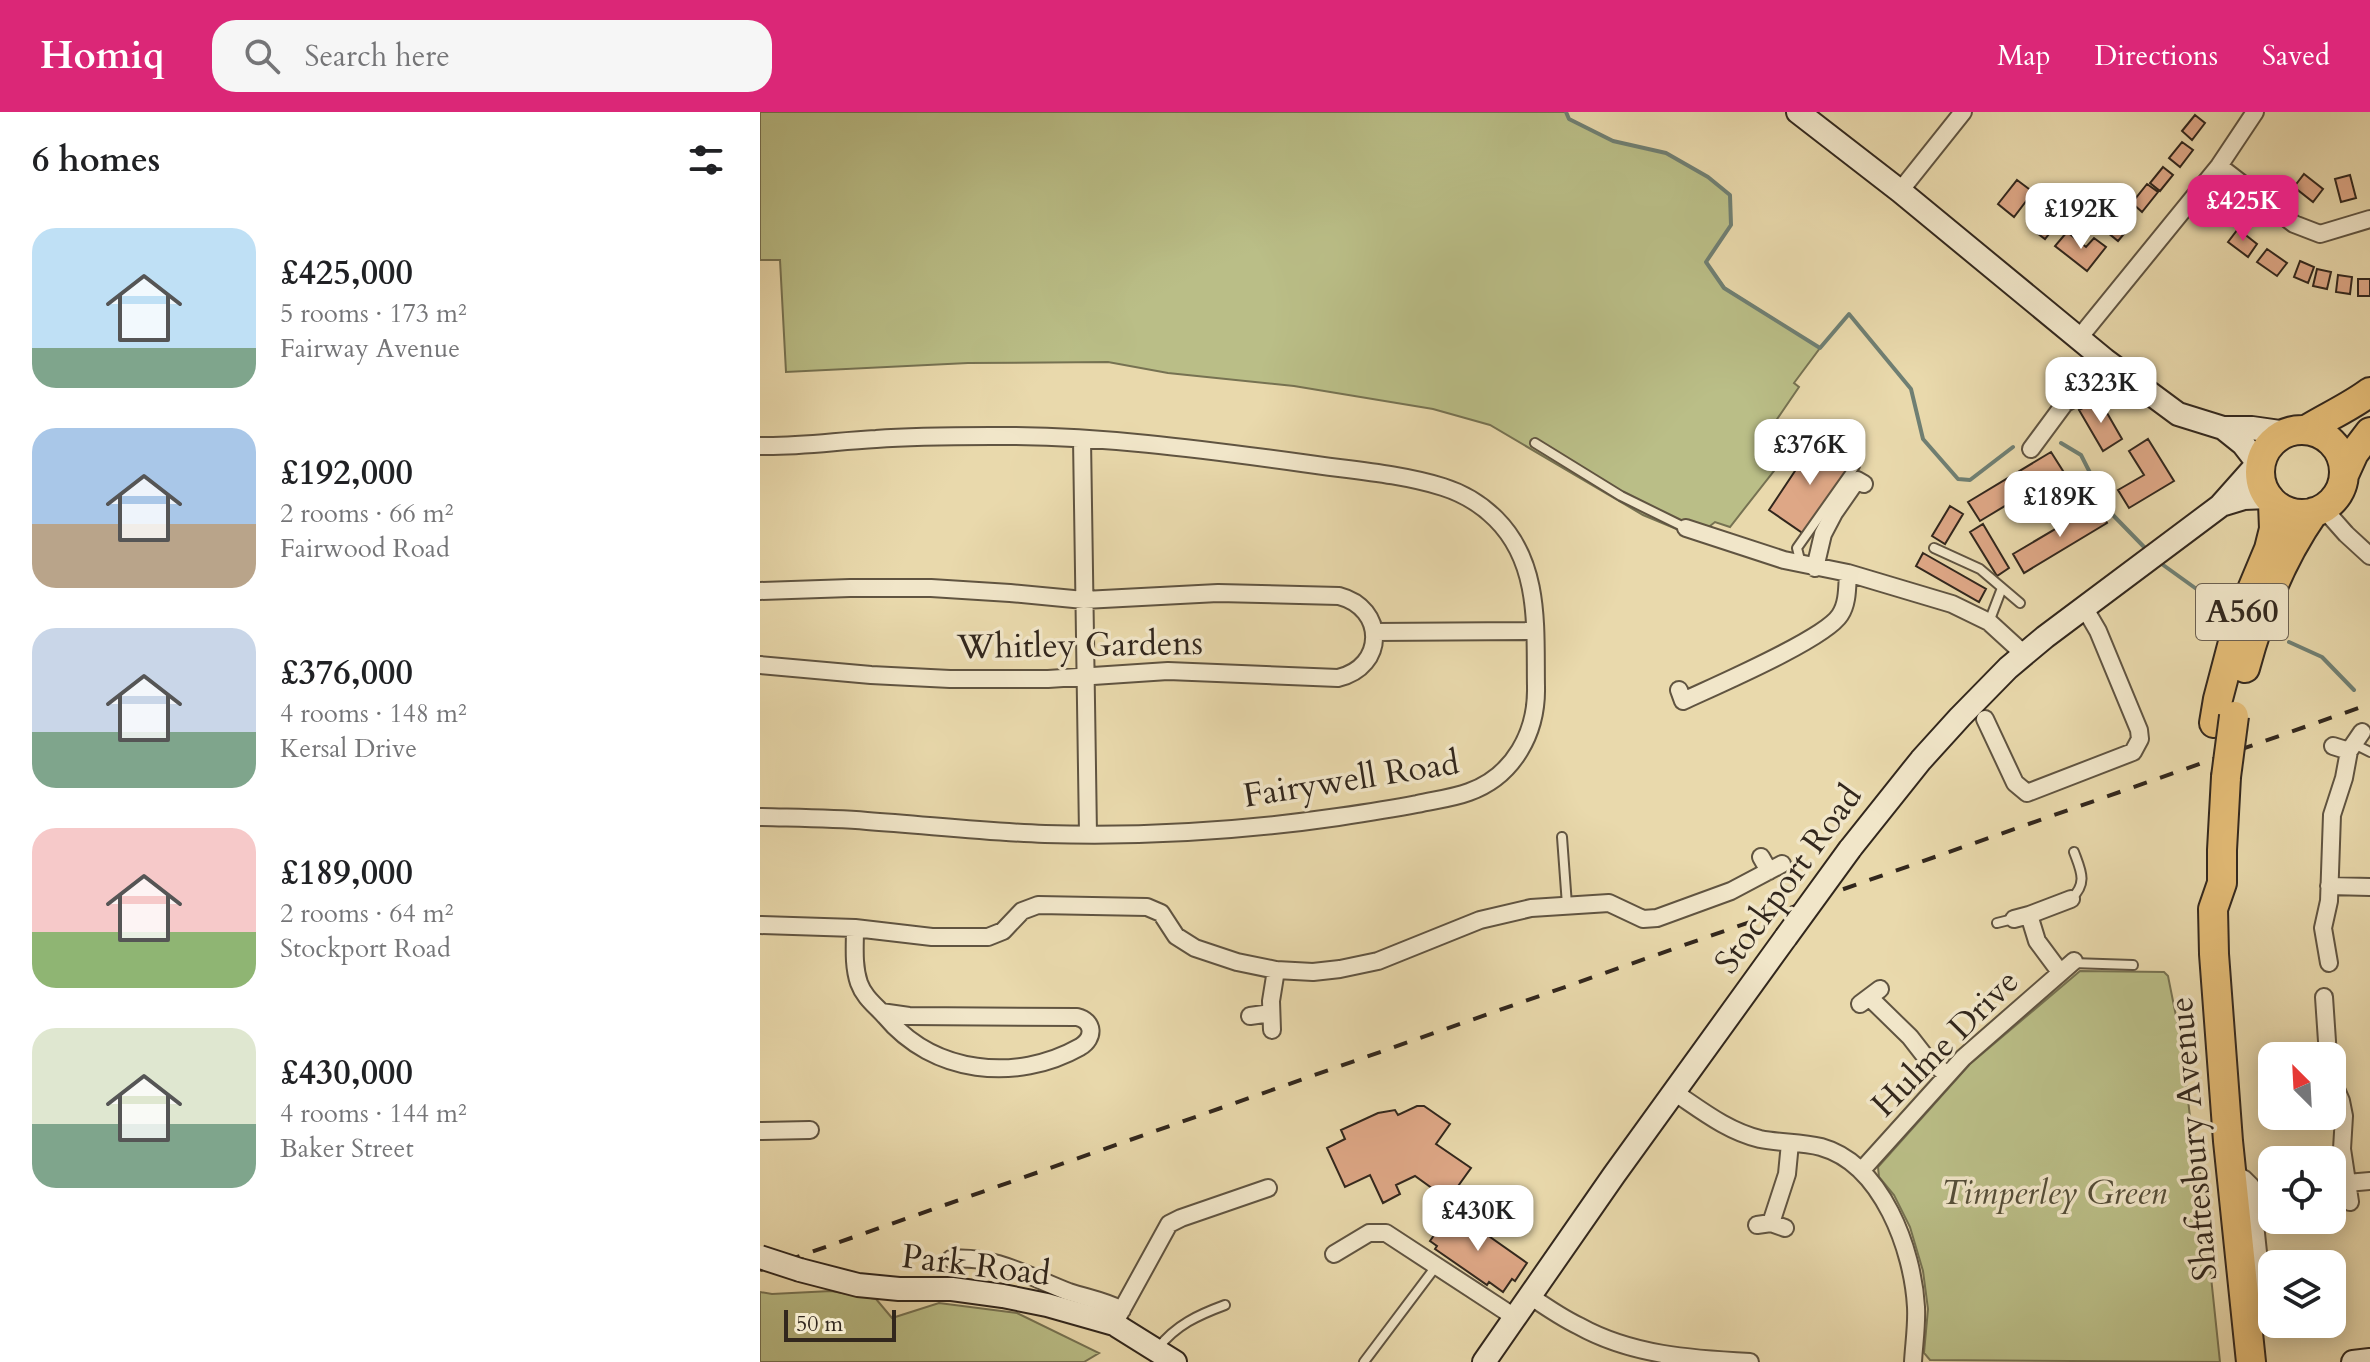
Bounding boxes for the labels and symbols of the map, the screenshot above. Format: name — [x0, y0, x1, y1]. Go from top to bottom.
pin: £425K — [2187, 175, 2299, 243]
pin: £192K — [2025, 183, 2137, 251]
pin: £323K — [2045, 357, 2157, 425]
pin: £376K — [1754, 419, 1866, 487]
pin: £189K — [2004, 471, 2116, 539]
road number: A560 — [2196, 584, 2288, 640]
street label: Whitley Gardens — [956, 620, 1203, 670]
street label: Fairywell Road — [1240, 739, 1462, 819]
street label: Stockport Road — [1704, 775, 1872, 983]
street label: Hulme Drive — [1861, 959, 2029, 1127]
street label: Shaftesbury Avenue — [2158, 995, 2228, 1283]
north arrow — [2258, 1042, 2346, 1130]
park label: Timperley Green — [1941, 1170, 2167, 1216]
pin: £430K — [1422, 1185, 1534, 1253]
street label: Park Road — [899, 1233, 1053, 1297]
scale bar — [784, 1306, 896, 1342]

